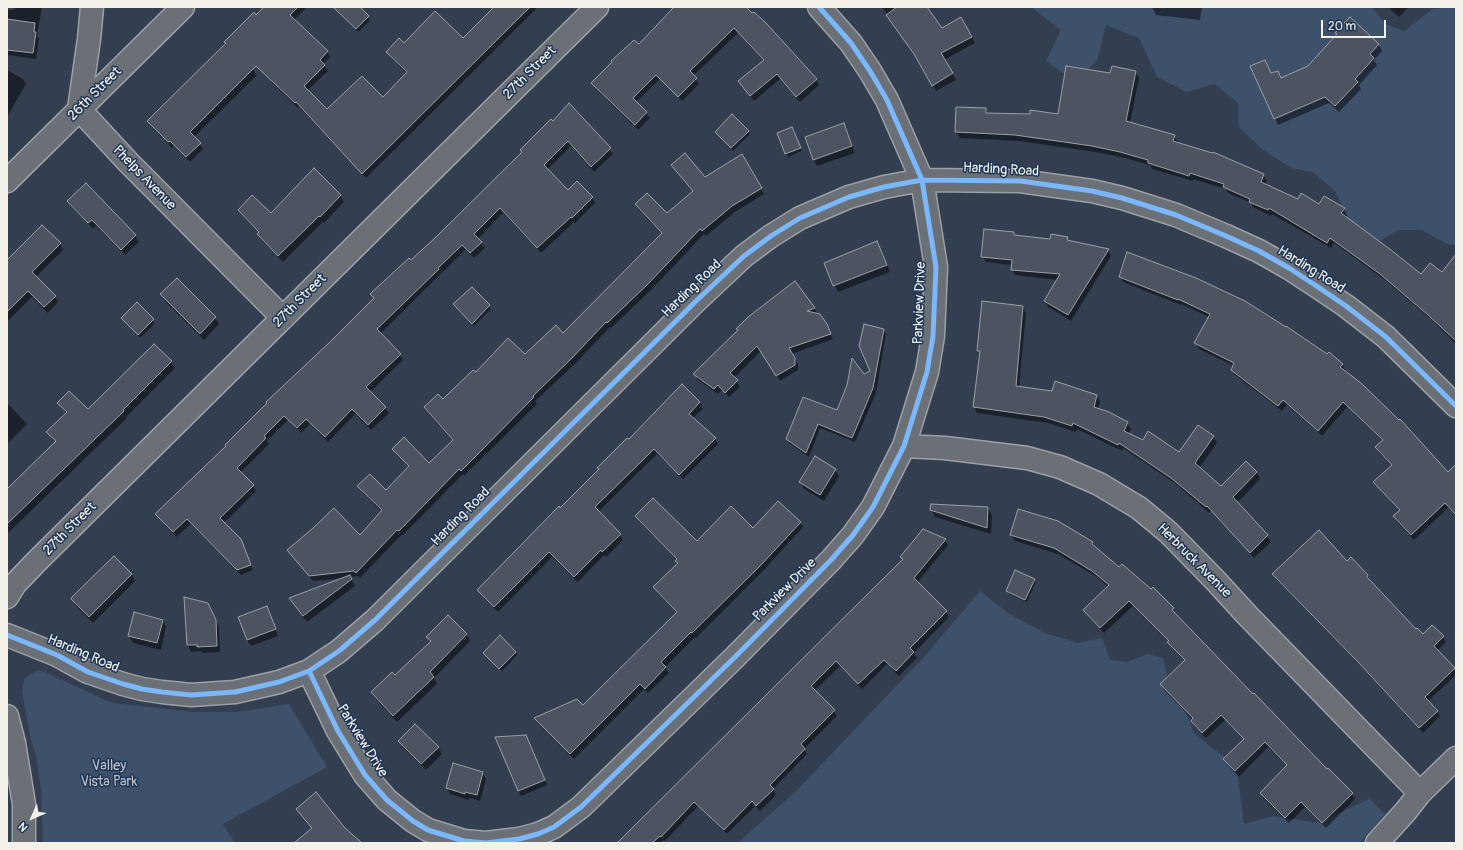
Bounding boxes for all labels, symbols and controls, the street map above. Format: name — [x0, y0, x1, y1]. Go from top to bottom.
scale bar — [1323, 12, 1388, 38]
text: 20 m — [1328, 19, 1356, 34]
street label: 27th Street — [500, 43, 560, 103]
street label: 26th Street — [65, 64, 125, 124]
street label: Phelps Avenue — [109, 142, 179, 214]
street label: Harding Road — [962, 160, 1040, 180]
street label: Harding Road — [1274, 243, 1348, 297]
street label: Harding Road — [659, 256, 725, 322]
street label: Parkview Drive — [910, 261, 930, 345]
street label: 27th Street — [270, 271, 330, 331]
street label: Harding Road — [428, 484, 494, 550]
street label: 27th Street — [40, 499, 100, 559]
street label: Herbruck Avenue — [1153, 520, 1235, 602]
street label: Parkview Drive — [750, 555, 820, 625]
street label: Harding Road — [45, 631, 121, 677]
street label: Parkview Drive — [333, 702, 391, 780]
park label: Valley Vista Park — [81, 758, 137, 790]
north arrow — [12, 798, 52, 838]
text: N — [16, 820, 30, 834]

